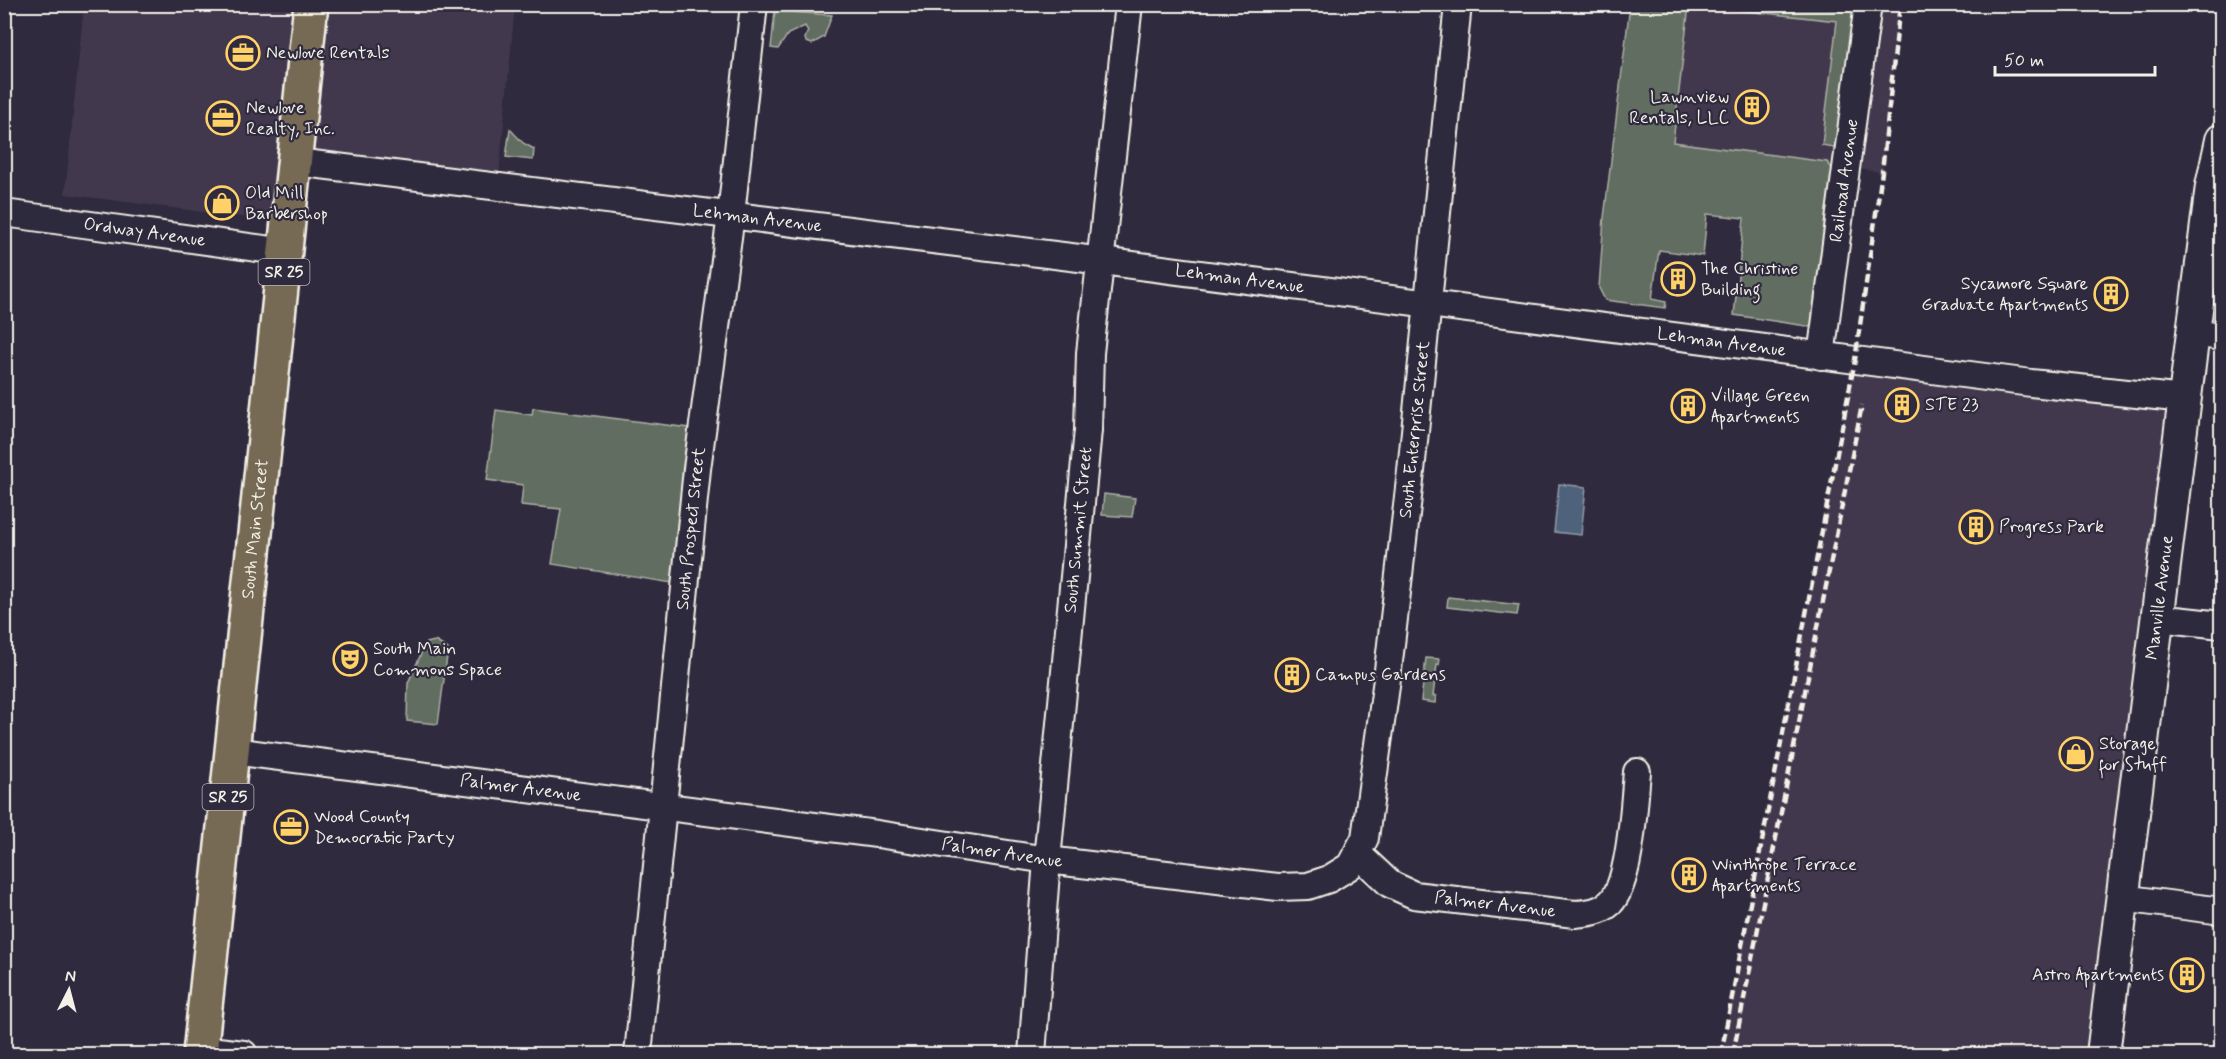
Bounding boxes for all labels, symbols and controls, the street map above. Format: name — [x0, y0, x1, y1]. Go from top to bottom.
office icon: Newlove Rentals — [225, 35, 261, 71]
scale bar — [1995, 39, 2156, 77]
place label: Newlove Rentals — [266, 41, 390, 65]
text: 50 m — [2004, 49, 2044, 73]
place label: Lawnview Rentals, LLC — [1629, 85, 1729, 130]
building icon: Lawnview Rentals, LLC — [1734, 89, 1770, 125]
place label: Newlove Realty, Inc. — [246, 96, 335, 141]
office icon: Newlove Realty, Inc. — [205, 100, 241, 136]
street label: Railroad Avenue — [1824, 117, 1865, 244]
place label: Old Mill Barbershop — [245, 181, 328, 226]
shop icon: Old Mill Barbershop — [204, 185, 240, 221]
street label: Lehman Avenue — [692, 199, 824, 238]
street label: Ordway Avenue — [82, 212, 207, 253]
place label: The Christine Building — [1701, 257, 1798, 304]
road number: SR 25 — [258, 259, 310, 285]
street label: Lehman Avenue — [1174, 259, 1306, 299]
building icon: The Christine Building — [1660, 261, 1696, 297]
place label: Sycamore Square Graduate Apartments — [1921, 272, 2088, 318]
building icon: Sycamore Square Graduate Apartments — [2093, 276, 2129, 312]
street label: Lehman Avenue — [1656, 322, 1788, 363]
street label: South Enterprise Street — [1394, 339, 1436, 520]
place label: Village Green Apartments — [1711, 384, 1810, 430]
building icon: STE 23 — [1884, 387, 1920, 423]
building icon: Village Green Apartments — [1670, 388, 1706, 424]
place label: STE 23 — [1925, 393, 1979, 417]
street label: South Prospect Street — [671, 445, 712, 611]
street label: South Summit Street — [1059, 446, 1098, 614]
street label: South Main Street — [236, 458, 275, 600]
building icon: Progress Park — [1958, 509, 1994, 545]
place label: Progress Park — [1999, 515, 2104, 539]
street label: Manville Avenue — [2140, 534, 2180, 661]
place label: South Main Commons Space — [373, 637, 502, 682]
theatre icon: South Main Commons Space — [332, 641, 368, 677]
building icon: Campus Gardens — [1274, 657, 1310, 693]
place label: Campus Gardens — [1315, 663, 1446, 687]
place label: Storage for Stuff — [2099, 732, 2167, 779]
shop icon: Storage for Stuff — [2058, 736, 2094, 772]
street label: Palmer Avenue — [458, 768, 583, 808]
road number: SR 25 — [202, 784, 254, 810]
place label: Wood County Democratic Party — [314, 805, 455, 850]
office icon: Wood County Democratic Party — [273, 809, 309, 845]
street label: Palmer Avenue — [940, 832, 1064, 874]
place label: Winthrope Terrace Apartments — [1712, 853, 1857, 899]
building icon: Winthrope Terrace Apartments — [1671, 857, 1707, 893]
street label: Palmer Avenue — [1433, 886, 1557, 924]
building icon: Astro Apartments — [2169, 957, 2205, 993]
north arrow — [39, 960, 99, 1020]
place label: Astro Apartments — [2032, 963, 2164, 988]
text: N — [64, 966, 77, 988]

